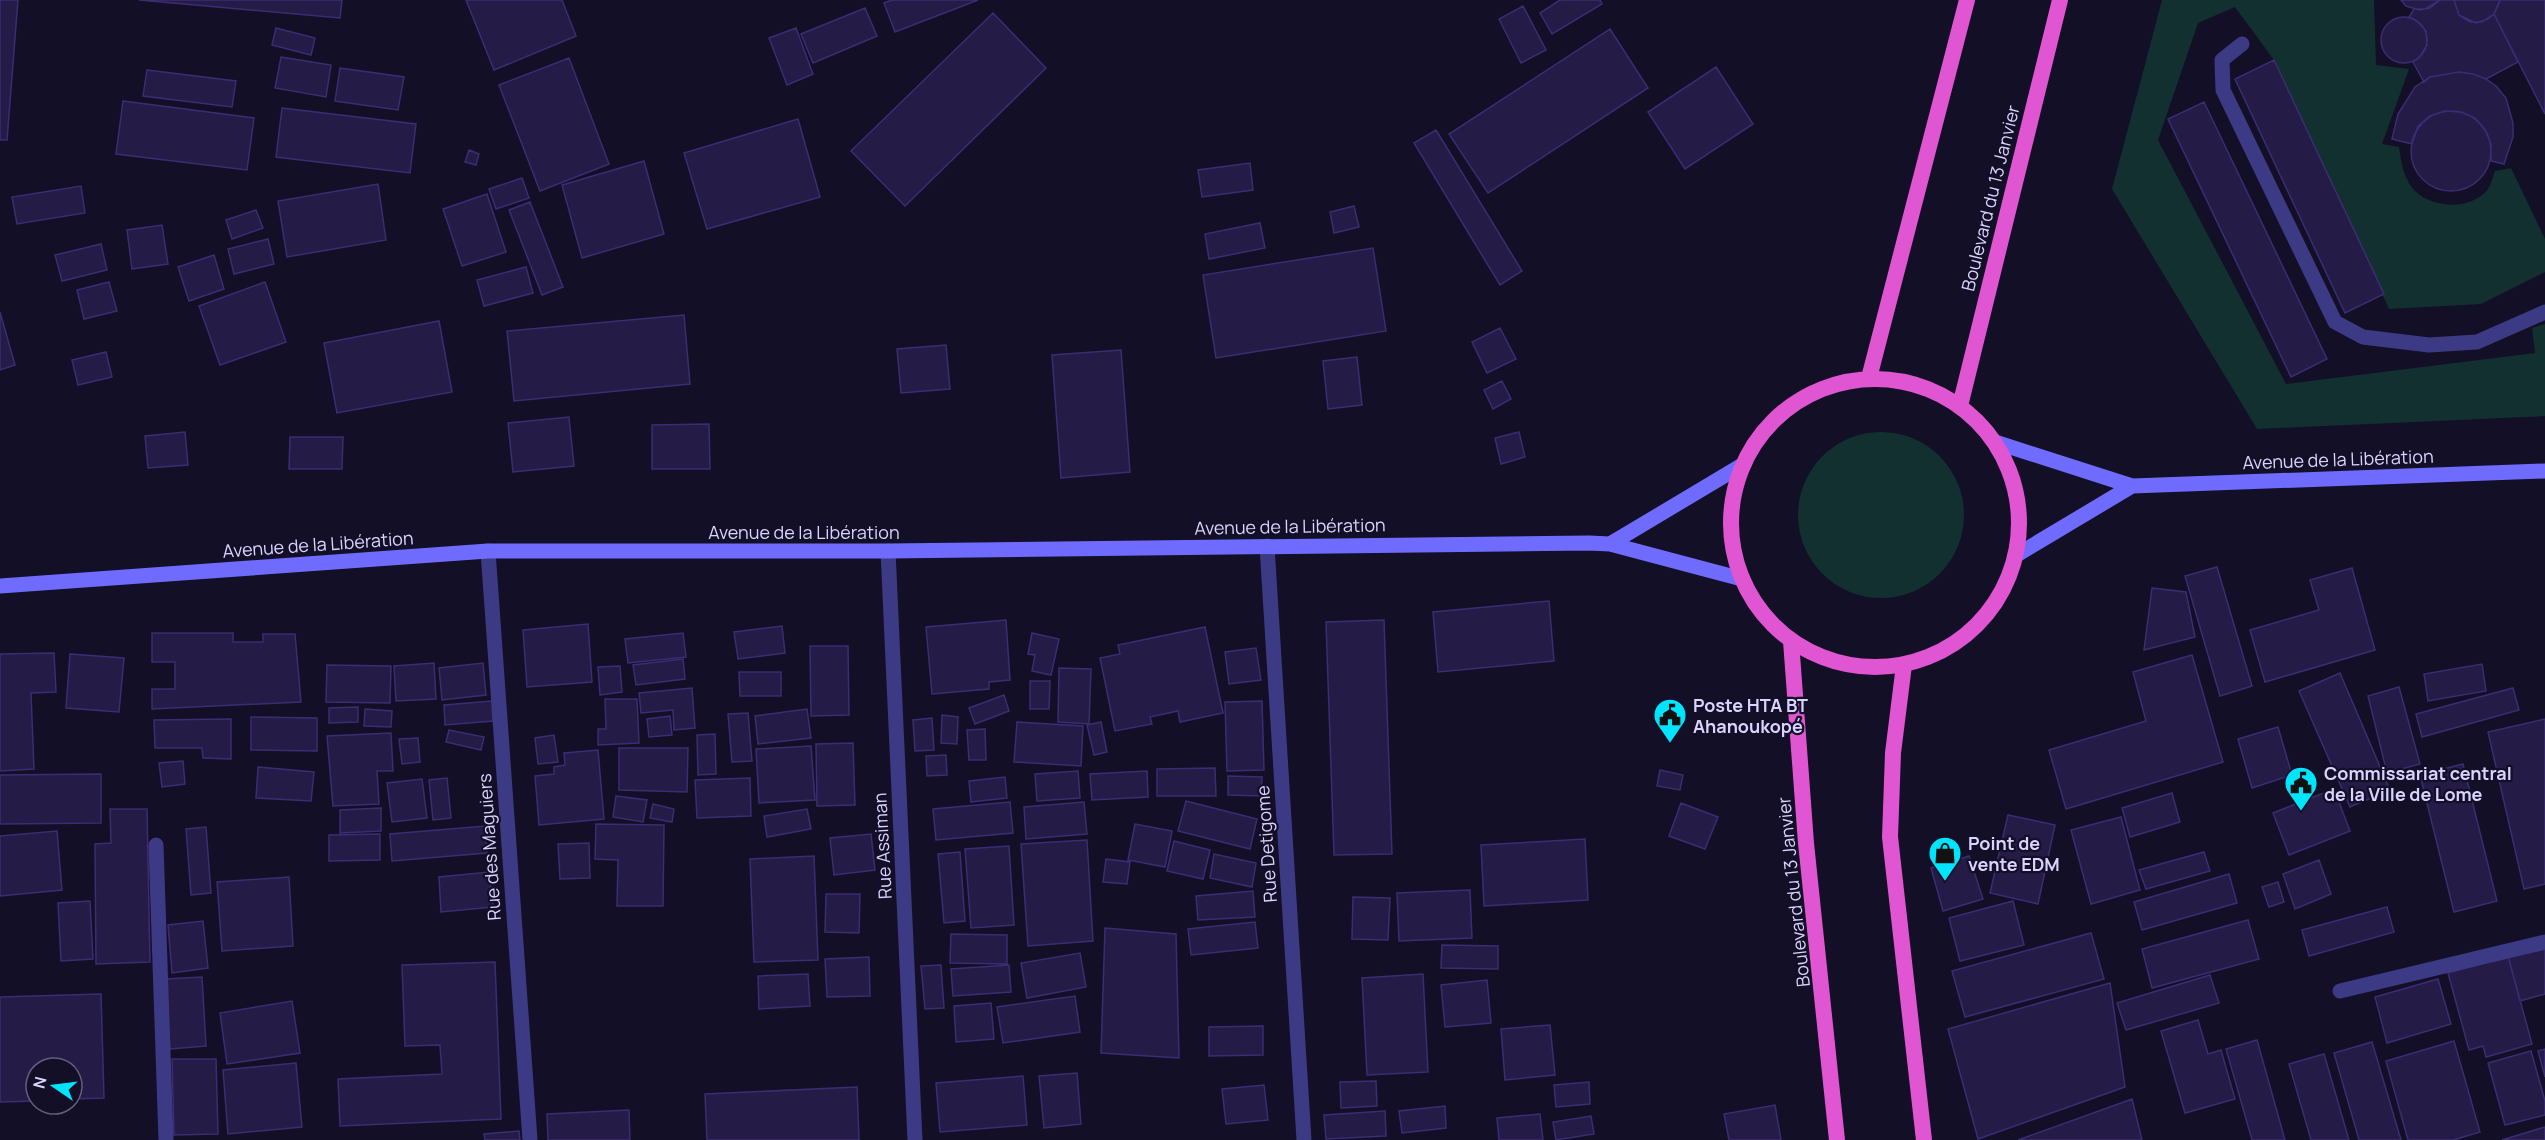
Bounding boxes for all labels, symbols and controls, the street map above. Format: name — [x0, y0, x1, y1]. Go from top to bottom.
street label: Boulevard du 13 Janvier — [1955, 102, 2025, 293]
street label: Avenue de la Libération — [2242, 444, 2434, 474]
street label: Avenue de la Libération — [1194, 512, 1386, 540]
street label: Avenue de la Libération — [708, 520, 900, 544]
street label: Avenue de la Libération — [222, 525, 414, 563]
place label: Poste HTA BT Ahanoukopé — [1693, 693, 1808, 738]
public building icon: Poste HTA BT Ahanoukopé — [1652, 697, 1688, 744]
place label: Commissariat central de la Ville de Lome — [2324, 761, 2512, 806]
public building icon: Commissariat central de la Ville de Lome — [2283, 765, 2319, 812]
street label: Rue des Maguiers — [472, 773, 506, 921]
street label: Rue Detigome — [1250, 785, 1282, 903]
street label: Rue Assiman — [867, 792, 897, 900]
street label: Boulevard du 13 Janvier — [1771, 795, 1815, 988]
place label: Point de vente EDM — [1968, 831, 2060, 876]
shop icon: Point de vente EDM — [1927, 835, 1963, 882]
north arrow — [24, 1056, 84, 1116]
text: N — [27, 1074, 52, 1091]

